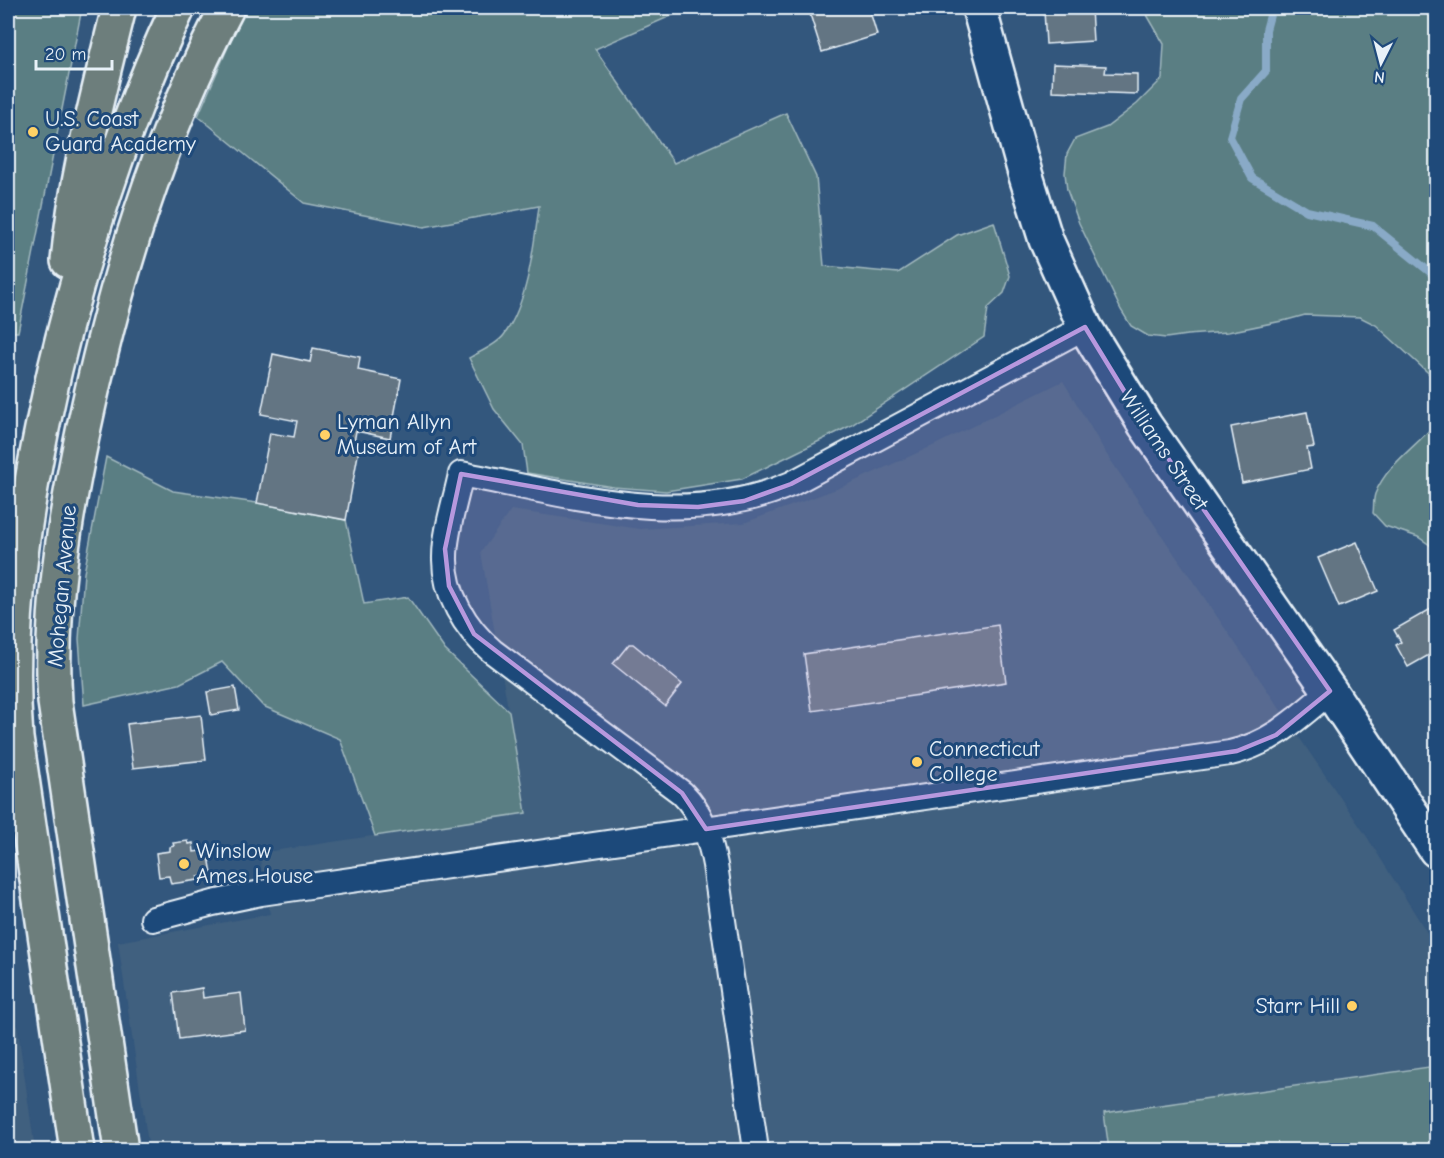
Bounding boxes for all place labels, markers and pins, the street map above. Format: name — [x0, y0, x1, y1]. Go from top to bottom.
place label: U.S. Coast Guard Academy — [45, 106, 196, 157]
marker: U.S. Coast Guard Academy — [26, 125, 40, 139]
place label: Lyman Allyn Museum of Art — [337, 409, 477, 460]
marker: Lyman Allyn Museum of Art — [318, 428, 332, 442]
place label: Connecticut College — [929, 736, 1040, 787]
marker: Connecticut College — [910, 755, 924, 769]
place label: Winslow Ames House — [196, 838, 313, 889]
marker: Winslow Ames House — [177, 857, 191, 871]
place label: Starr Hill — [1255, 993, 1340, 1019]
marker: Starr Hill — [1345, 999, 1359, 1013]

